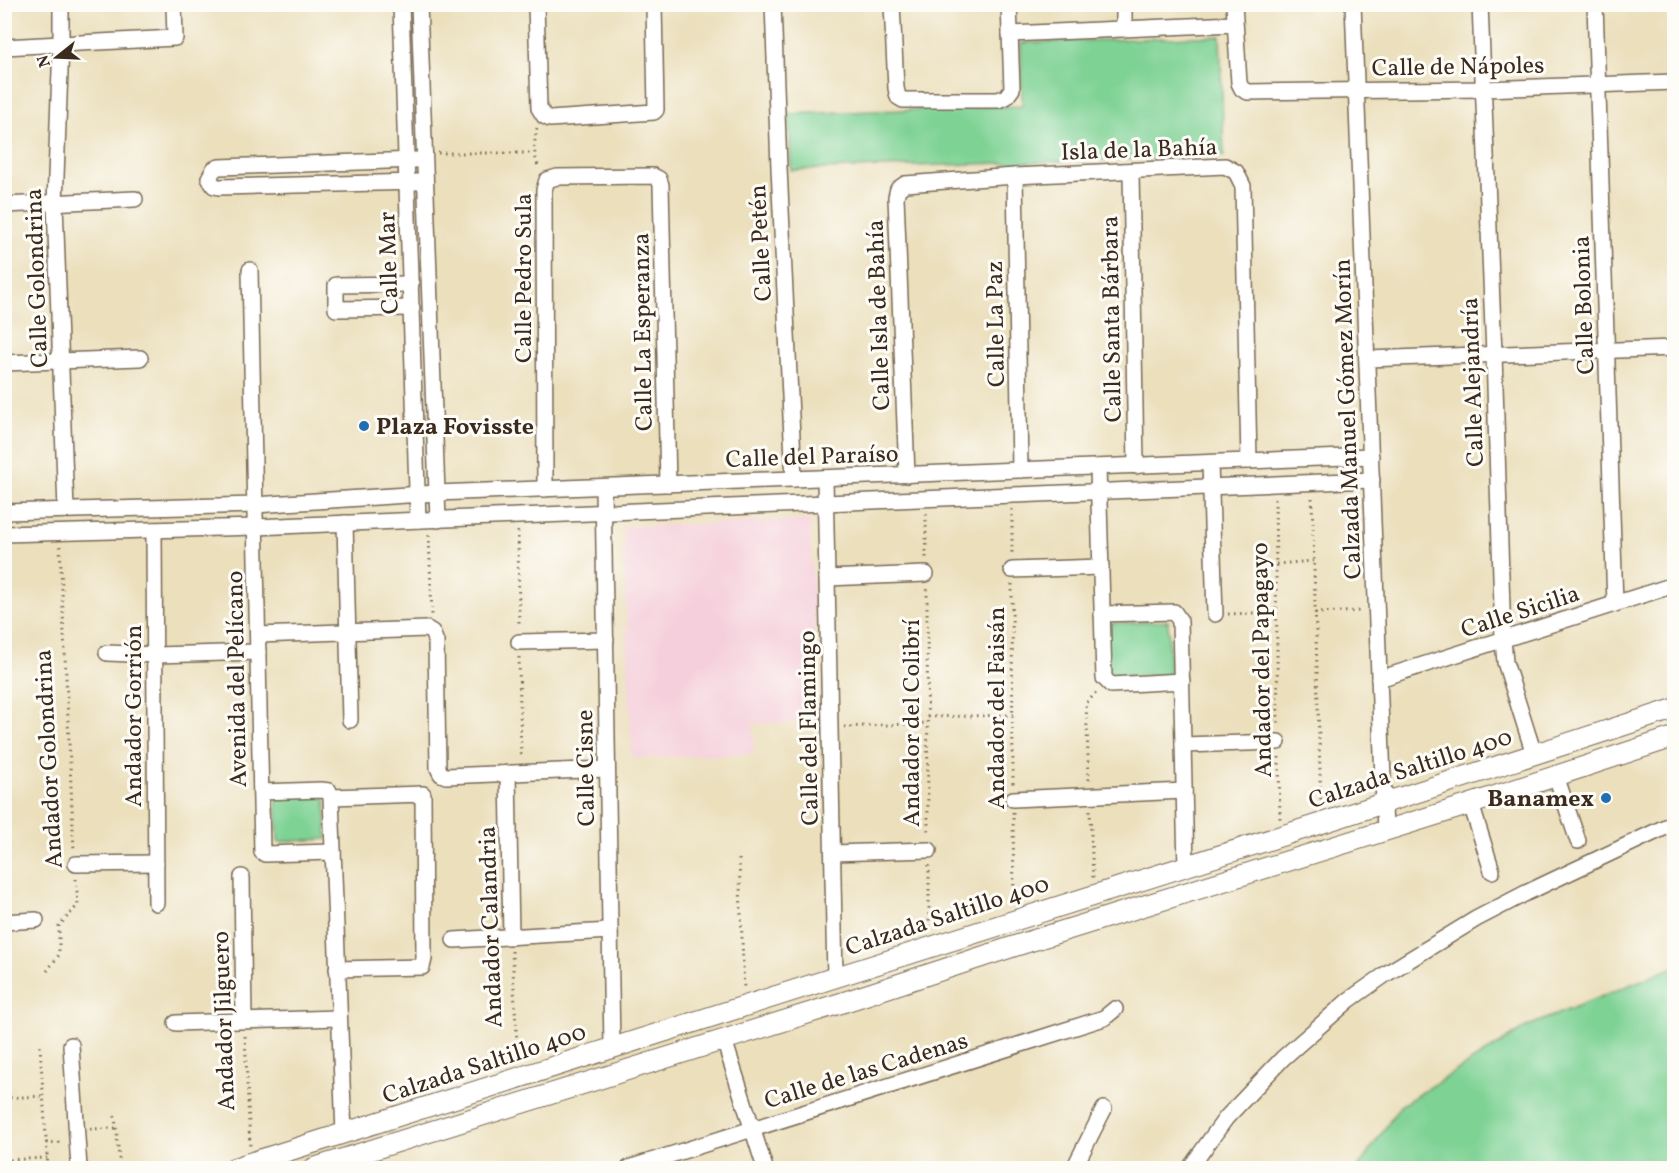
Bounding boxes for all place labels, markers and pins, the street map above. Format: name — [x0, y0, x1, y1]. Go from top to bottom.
place label: Plaza Fovisste — [376, 411, 534, 445]
marker: Plaza Fovisste — [357, 419, 371, 433]
place label: Banamex — [1487, 783, 1594, 817]
marker: Banamex — [1599, 791, 1613, 805]

